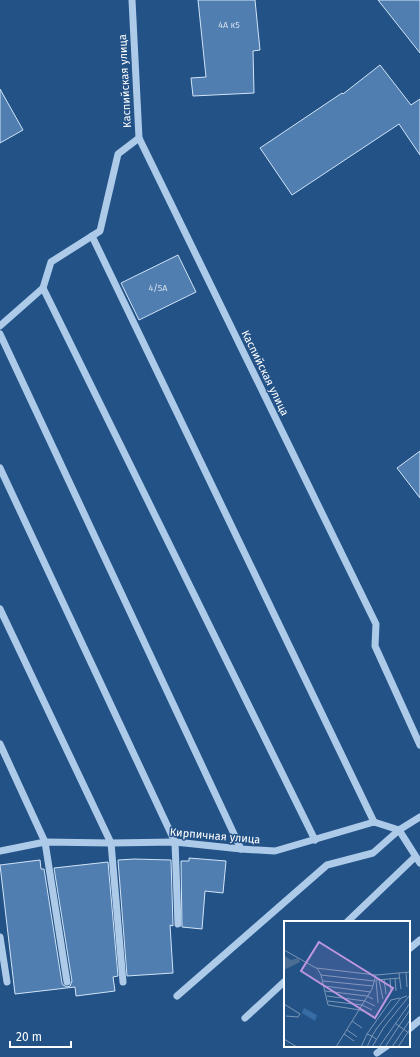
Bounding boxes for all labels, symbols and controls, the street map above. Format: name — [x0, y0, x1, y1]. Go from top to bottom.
house number: 4А к5 — [218, 20, 240, 30]
street label: Каспийская улица — [116, 34, 134, 128]
house number: 4/5А — [149, 283, 168, 293]
street label: Каспийская улица — [239, 328, 291, 418]
street label: Кирпичная улица — [169, 826, 261, 846]
inset map — [284, 921, 410, 1047]
scale bar — [10, 1023, 71, 1049]
text: 20 m — [16, 1030, 42, 1044]

